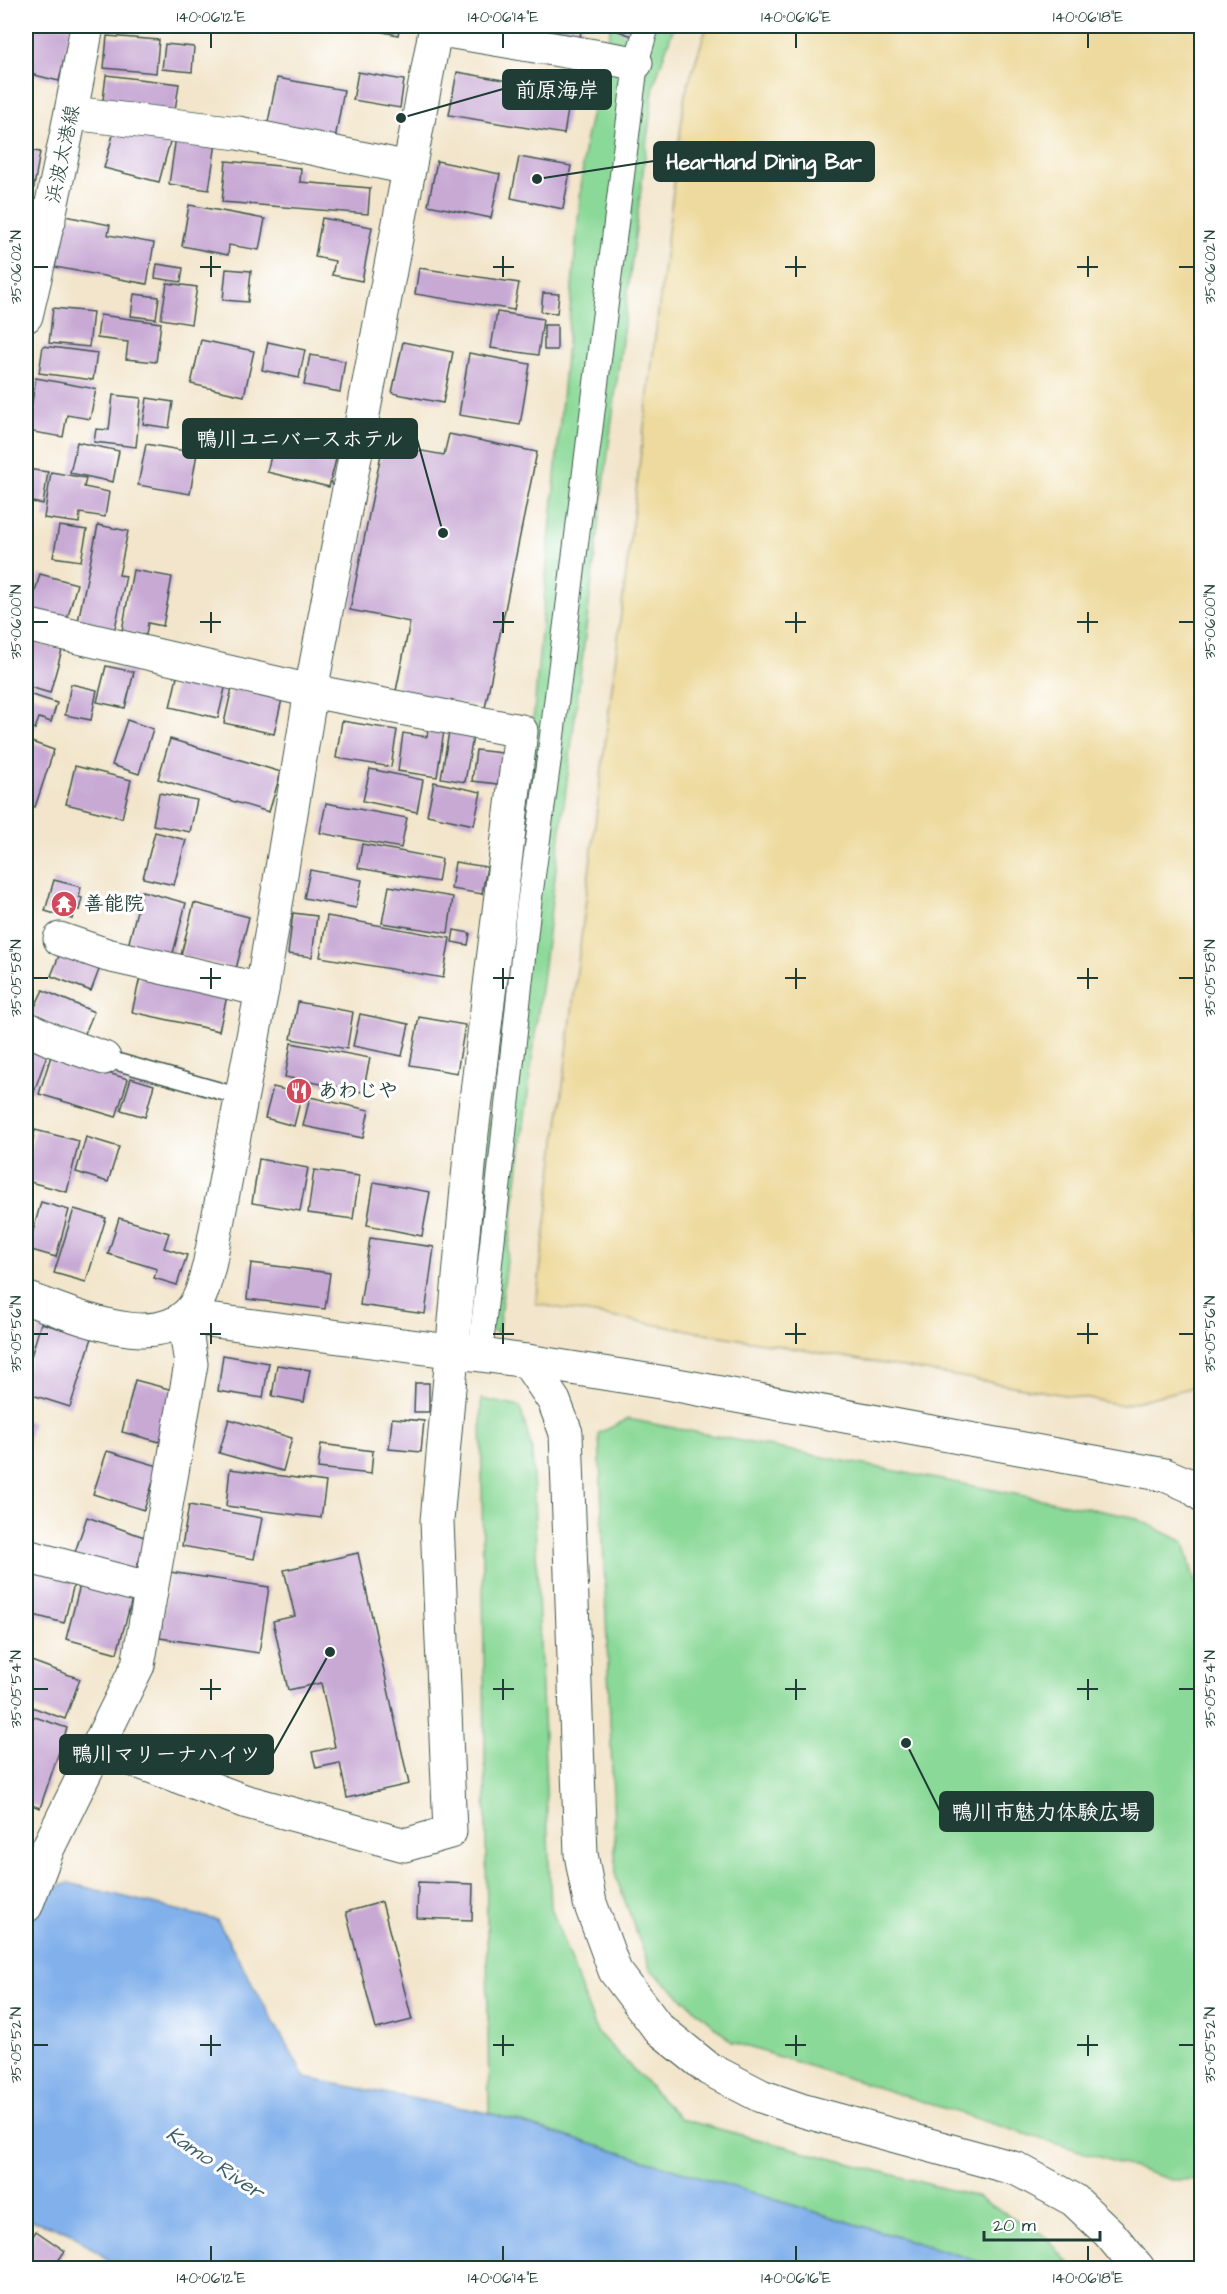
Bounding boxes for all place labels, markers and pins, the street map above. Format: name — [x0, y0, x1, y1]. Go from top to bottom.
callout: 前原海岸 — [503, 70, 611, 109]
callout: Heartland Dining Bar — [654, 142, 874, 181]
callout: 鴨川ユニバースホテル — [183, 419, 417, 458]
temple icon: 善能院 — [49, 889, 79, 919]
place label: 善能院 — [84, 890, 144, 918]
restaurant icon: あわじや — [284, 1076, 314, 1106]
place label: あわじや — [318, 1077, 398, 1105]
callout: 鴨川マリーナハイツ — [60, 1735, 273, 1774]
callout: 鴨川市魅力体験広場 — [940, 1792, 1153, 1831]

